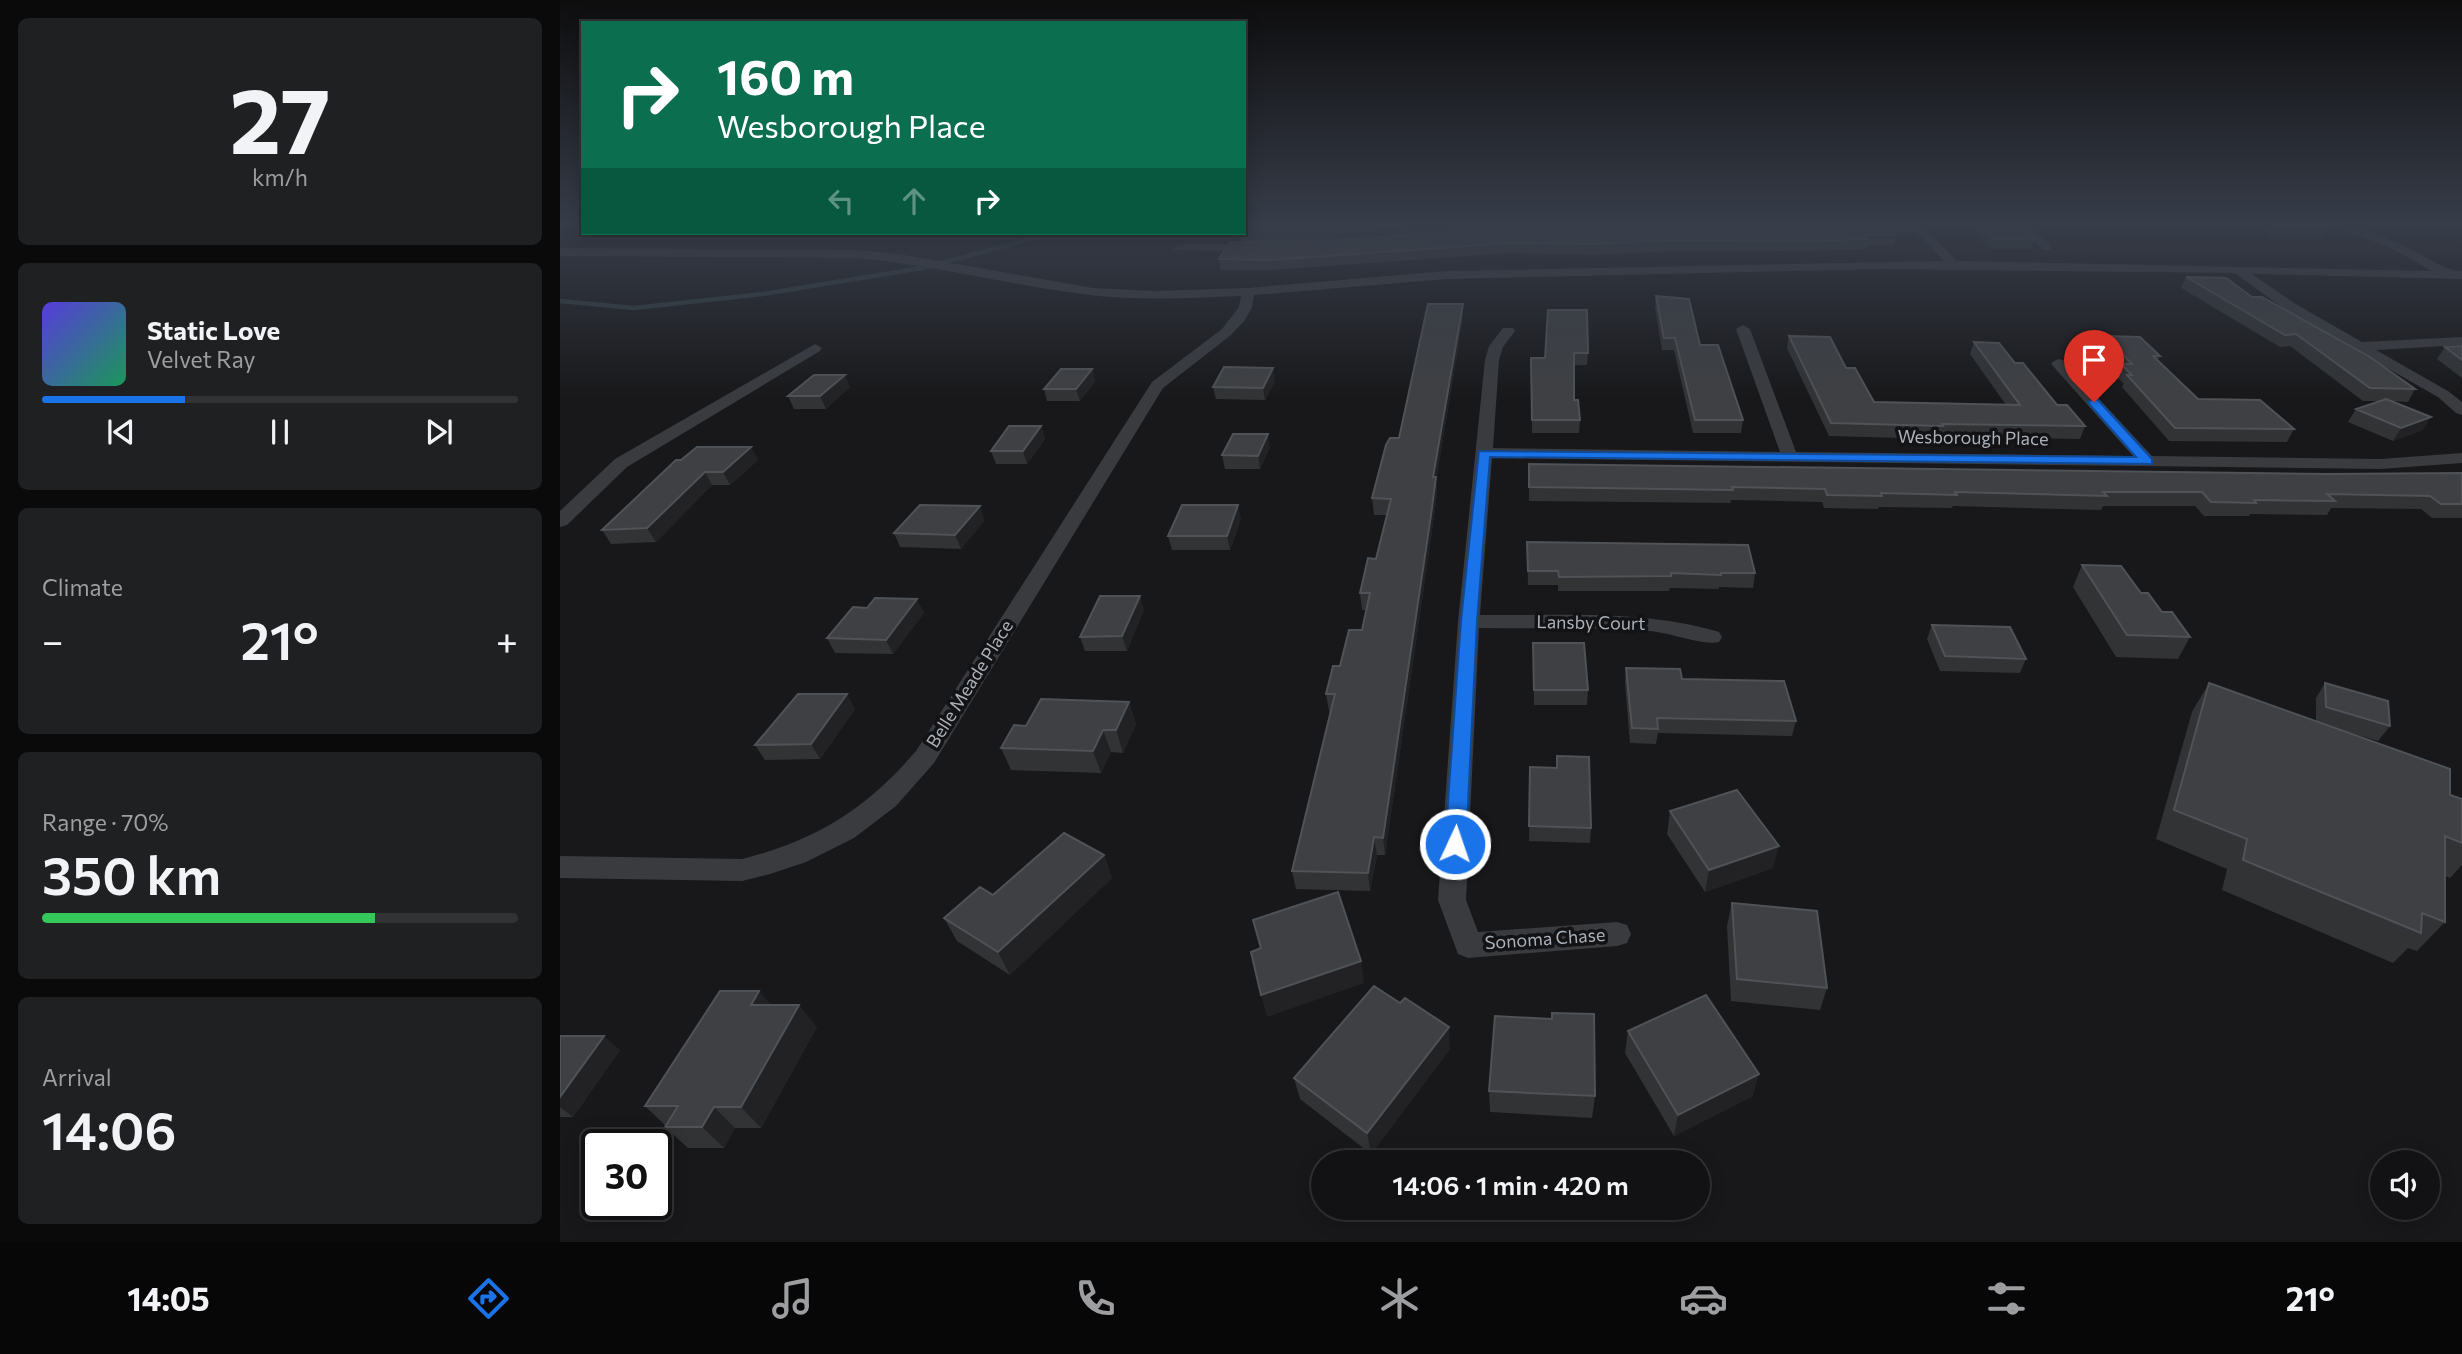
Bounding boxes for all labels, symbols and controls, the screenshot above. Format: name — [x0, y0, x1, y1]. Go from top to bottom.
text: 160 m — [717, 45, 854, 105]
icon: right — [602, 49, 693, 140]
text: 27 — [229, 61, 331, 173]
text: Wesborough Place — [717, 105, 986, 145]
text: km/h — [252, 163, 308, 191]
icon: left — [822, 182, 860, 220]
icon: ahead — [895, 182, 933, 220]
icon: right — [968, 182, 1006, 220]
text: Static Love — [147, 314, 280, 345]
pin — [2064, 330, 2124, 402]
icon: arrive — [2075, 341, 2113, 379]
text: Velvet Ray — [147, 345, 255, 373]
icon: previous — [102, 413, 140, 451]
icon: pause — [261, 413, 299, 451]
icon: next — [420, 413, 458, 451]
street label: Wesborough Place — [1897, 425, 2049, 449]
text: Climate — [42, 573, 123, 601]
text: 21° — [240, 607, 319, 671]
street label: Lansby Court — [1536, 610, 1646, 634]
text: − — [42, 616, 64, 663]
text: + — [496, 616, 518, 663]
street label: Belle Meade Place — [921, 616, 1017, 751]
position arrow — [1418, 807, 1492, 881]
text: Range · 70% — [42, 808, 169, 836]
text: 350 km — [42, 842, 221, 906]
street label: Sonoma Chase — [1484, 923, 1606, 953]
text: Arrival — [42, 1063, 112, 1091]
text: 14:06 — [42, 1097, 176, 1161]
speed limit sign: 30 — [581, 1129, 672, 1220]
map controls — [2370, 1150, 2440, 1220]
button: sound — [2370, 1150, 2440, 1220]
text: 14:06 · 1 min · 420 m — [1392, 1169, 1629, 1200]
icon: directions — [464, 1274, 513, 1323]
icon: music — [768, 1274, 817, 1323]
icon: phone — [1071, 1274, 1120, 1323]
icon: climate — [1375, 1274, 1424, 1323]
icon: car — [1679, 1274, 1728, 1323]
icon: filters — [1982, 1274, 2031, 1323]
text: 14:05 — [127, 1278, 210, 1318]
text: 21° — [2286, 1278, 2335, 1318]

